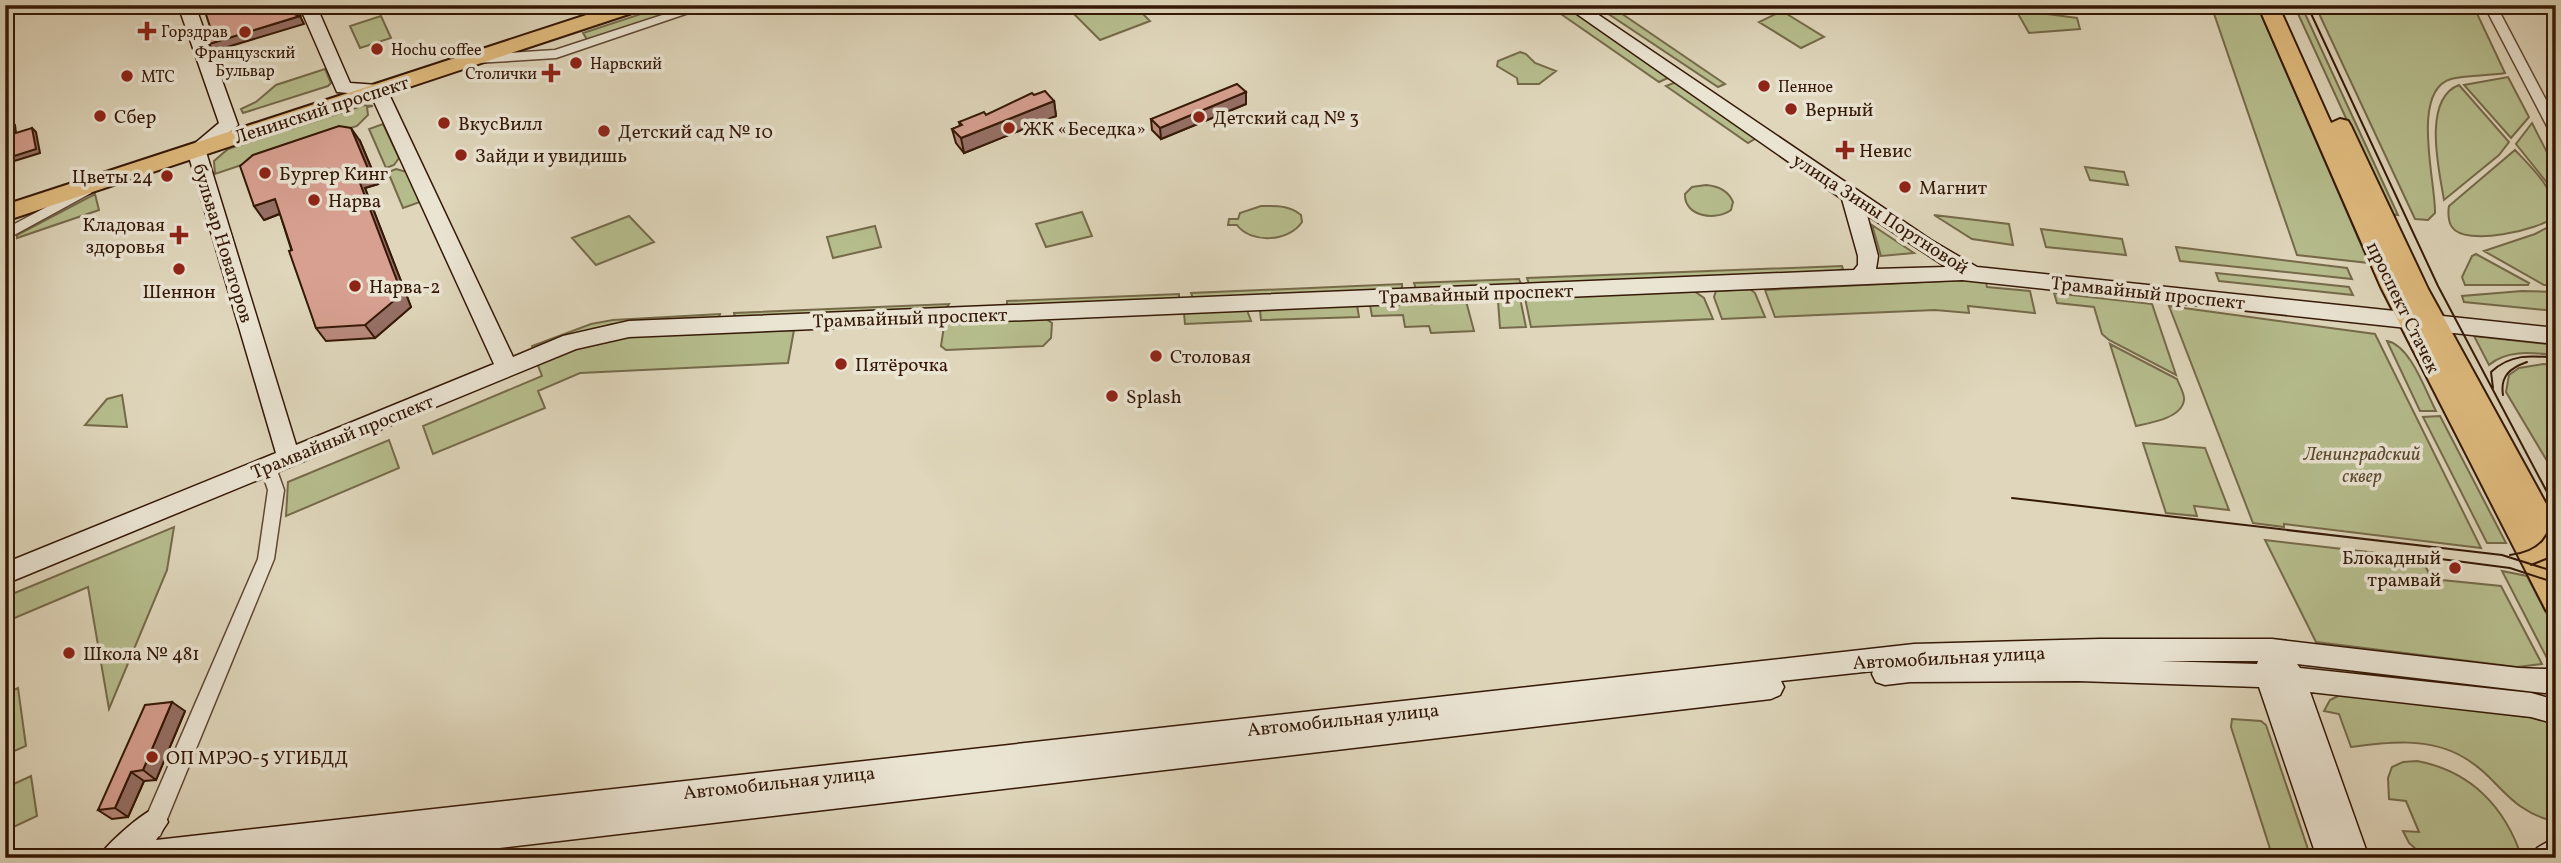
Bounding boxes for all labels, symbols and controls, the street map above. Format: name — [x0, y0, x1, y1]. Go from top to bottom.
place label: Горздрав — [161, 22, 228, 44]
marker: Горздрав — [139, 23, 155, 39]
marker: Французский Бульвар — [237, 24, 253, 40]
place label: Hochu coffee — [391, 40, 482, 62]
marker: Hochu coffee — [369, 41, 385, 57]
place label: Французский Бульвар — [195, 43, 295, 83]
place label: Нарвский — [590, 54, 662, 76]
marker: Нарвский — [568, 55, 584, 71]
place label: Столички — [465, 64, 537, 86]
marker: Столички — [543, 65, 559, 81]
place label: МТС — [141, 67, 175, 89]
marker: МТС — [119, 68, 135, 84]
street label: Ленинский проспект — [231, 70, 413, 151]
place label: Пенное — [1778, 77, 1833, 99]
marker: Пенное — [1756, 78, 1772, 94]
place label: Верный — [1805, 98, 1873, 124]
marker: Верный — [1783, 101, 1799, 117]
place label: Сбер — [114, 105, 156, 131]
place label: Детский сад № 3 — [1213, 106, 1359, 132]
marker: Сбер — [92, 108, 108, 124]
marker: Детский сад № 3 — [1191, 109, 1207, 125]
place label: ВкусВилл — [458, 112, 543, 138]
marker: ВкусВилл — [436, 115, 452, 131]
place label: ЖК «Беседка» — [1023, 117, 1146, 143]
place label: Детский сад № 10 — [618, 120, 773, 146]
marker: ЖК «Беседка» — [1001, 120, 1017, 136]
marker: Детский сад № 10 — [596, 123, 612, 139]
place label: Невис — [1859, 139, 1912, 165]
marker: Невис — [1837, 142, 1853, 158]
place label: Зайди и увидишь — [475, 144, 627, 170]
marker: Зайди и увидишь — [453, 147, 469, 163]
street label: улица Зины Портновой — [1787, 148, 1973, 282]
street label: бульвар Новаторов — [185, 161, 259, 326]
place label: Бургер Кинг — [279, 162, 389, 188]
place label: Цветы 24 — [72, 165, 153, 191]
marker: Бургер Кинг — [257, 165, 273, 181]
marker: Цветы 24 — [159, 168, 175, 184]
place label: Магнит — [1919, 176, 1987, 202]
marker: Магнит — [1897, 179, 1913, 195]
place label: Нарва — [328, 189, 381, 215]
marker: Нарва — [306, 192, 322, 208]
place label: Кладовая здоровья — [82, 213, 165, 261]
marker: Кладовая здоровья — [171, 227, 187, 243]
street label: проспект Стачек — [2359, 238, 2445, 378]
marker: Шеннон — [171, 261, 187, 277]
street label: Трамвайный проспект — [2049, 271, 2246, 317]
place label: Нарва-2 — [369, 275, 440, 301]
marker: Нарва-2 — [347, 278, 363, 294]
street label: Трамвайный проспект — [1378, 279, 1574, 311]
place label: Шеннон — [142, 280, 216, 306]
street label: Трамвайный проспект — [812, 303, 1008, 335]
place label: Столовая — [1170, 345, 1251, 371]
marker: Столовая — [1148, 348, 1164, 364]
place label: Пятёрочка — [855, 353, 948, 379]
marker: Пятёрочка — [833, 356, 849, 372]
place label: Splash — [1126, 385, 1182, 411]
marker: Splash — [1104, 388, 1120, 404]
street label: Трамвайный проспект — [247, 389, 438, 486]
park label: Ленинградский сквер — [2303, 442, 2421, 490]
place label: Блокадный трамвай — [2342, 546, 2441, 594]
marker: Блокадный трамвай — [2447, 560, 2463, 576]
street label: Автомобильная улица — [1852, 641, 2046, 677]
place label: Школа № 481 — [83, 642, 200, 668]
marker: Школа № 481 — [61, 645, 77, 661]
street label: Автомобильная улица — [1246, 698, 1441, 744]
place label: ОП МРЭО-5 УГИБДД — [166, 746, 348, 772]
marker: ОП МРЭО-5 УГИБДД — [144, 749, 160, 765]
street label: Автомобильная улица — [682, 761, 877, 807]

